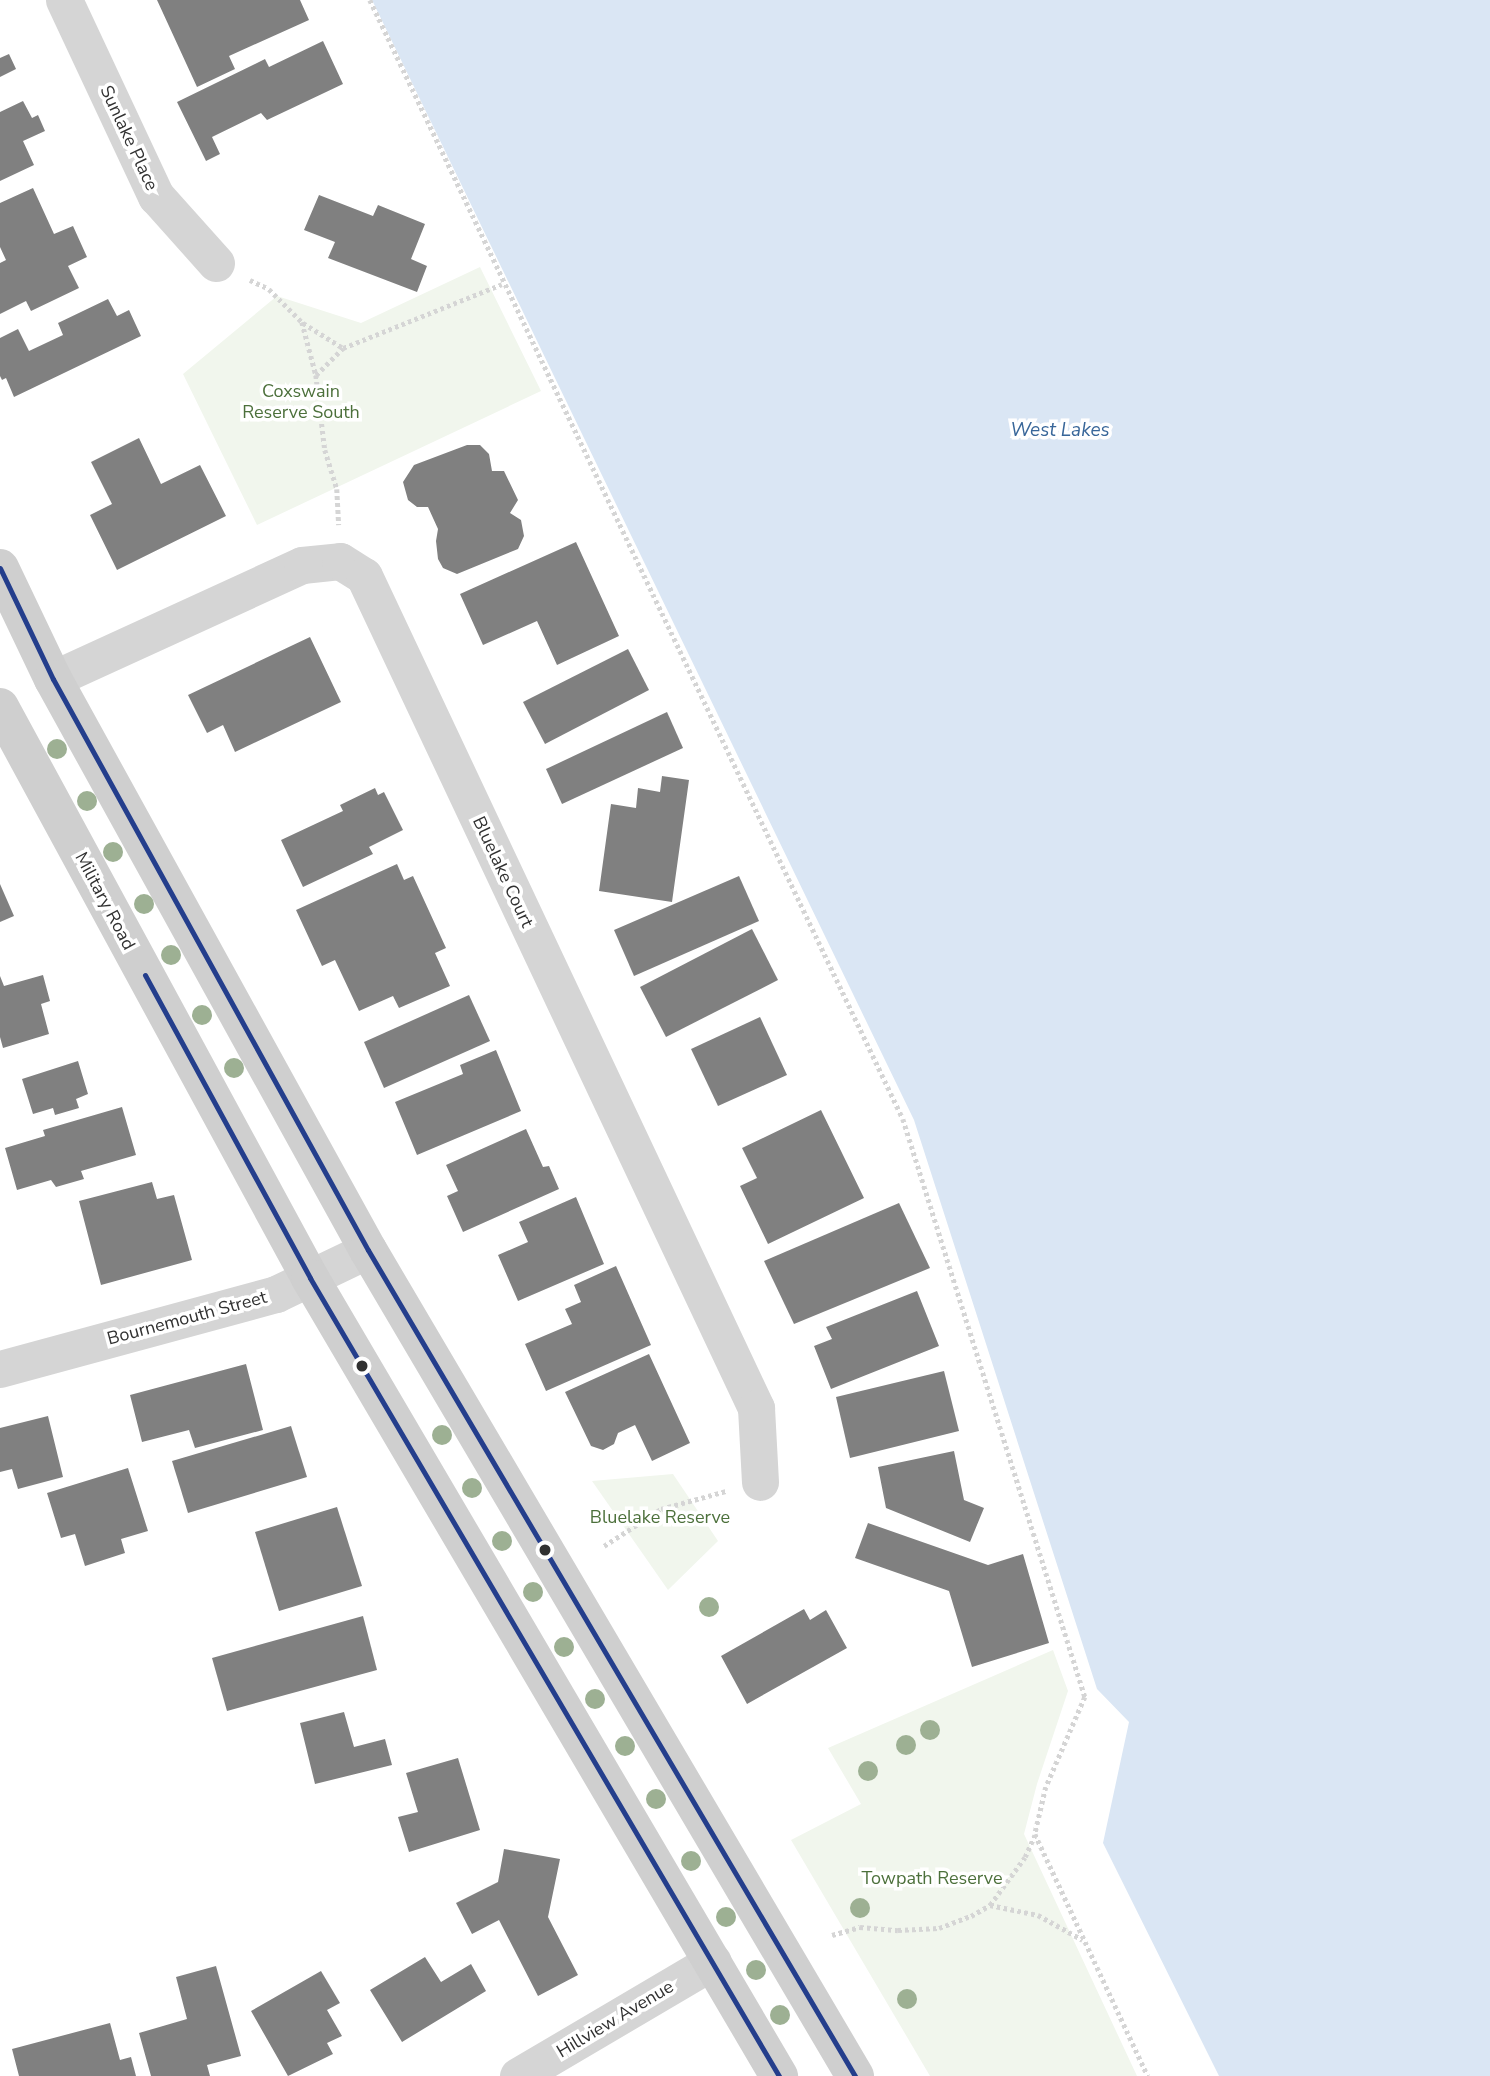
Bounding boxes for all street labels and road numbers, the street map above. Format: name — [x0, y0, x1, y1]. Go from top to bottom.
street label: Sunlake Place — [95, 82, 163, 194]
street label: Bluelake Court — [468, 813, 538, 931]
street label: Military Road — [70, 848, 140, 954]
street label: Bournemouth Street — [105, 1286, 269, 1350]
street label: Hillview Avenue — [553, 1976, 677, 2062]

